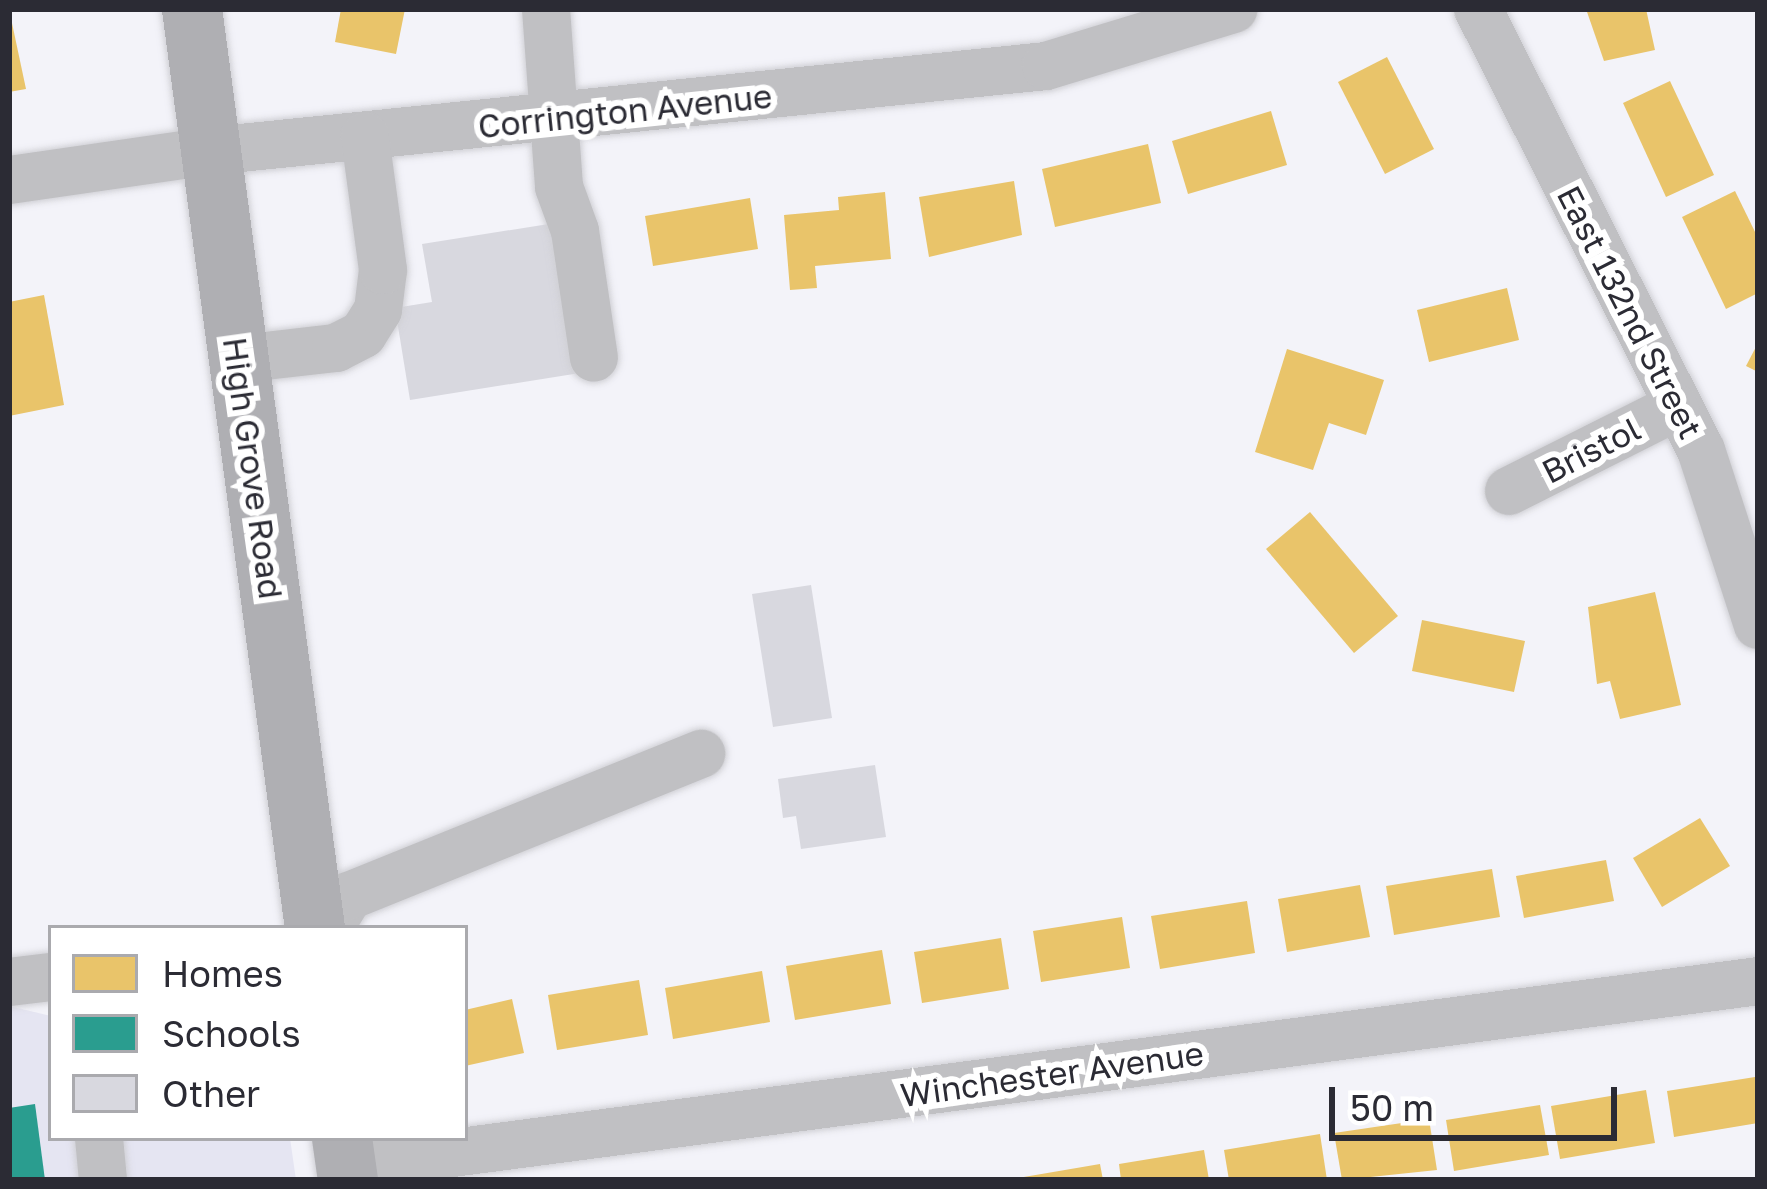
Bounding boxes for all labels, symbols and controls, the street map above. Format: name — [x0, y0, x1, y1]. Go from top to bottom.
street label: Corrington Avenue — [476, 76, 774, 146]
street label: East 132nd Street — [1549, 179, 1711, 445]
street label: High Grove Road — [215, 335, 291, 601]
street label: Bristol — [1535, 409, 1647, 491]
legend — [48, 925, 468, 1141]
text: Homes — [162, 952, 283, 995]
text: Schools — [162, 1012, 301, 1055]
street label: Winchester Avenue — [898, 1033, 1206, 1115]
scale bar — [1335, 1063, 1623, 1137]
text: Other — [162, 1072, 260, 1115]
text: 50 m — [1350, 1086, 1434, 1129]

